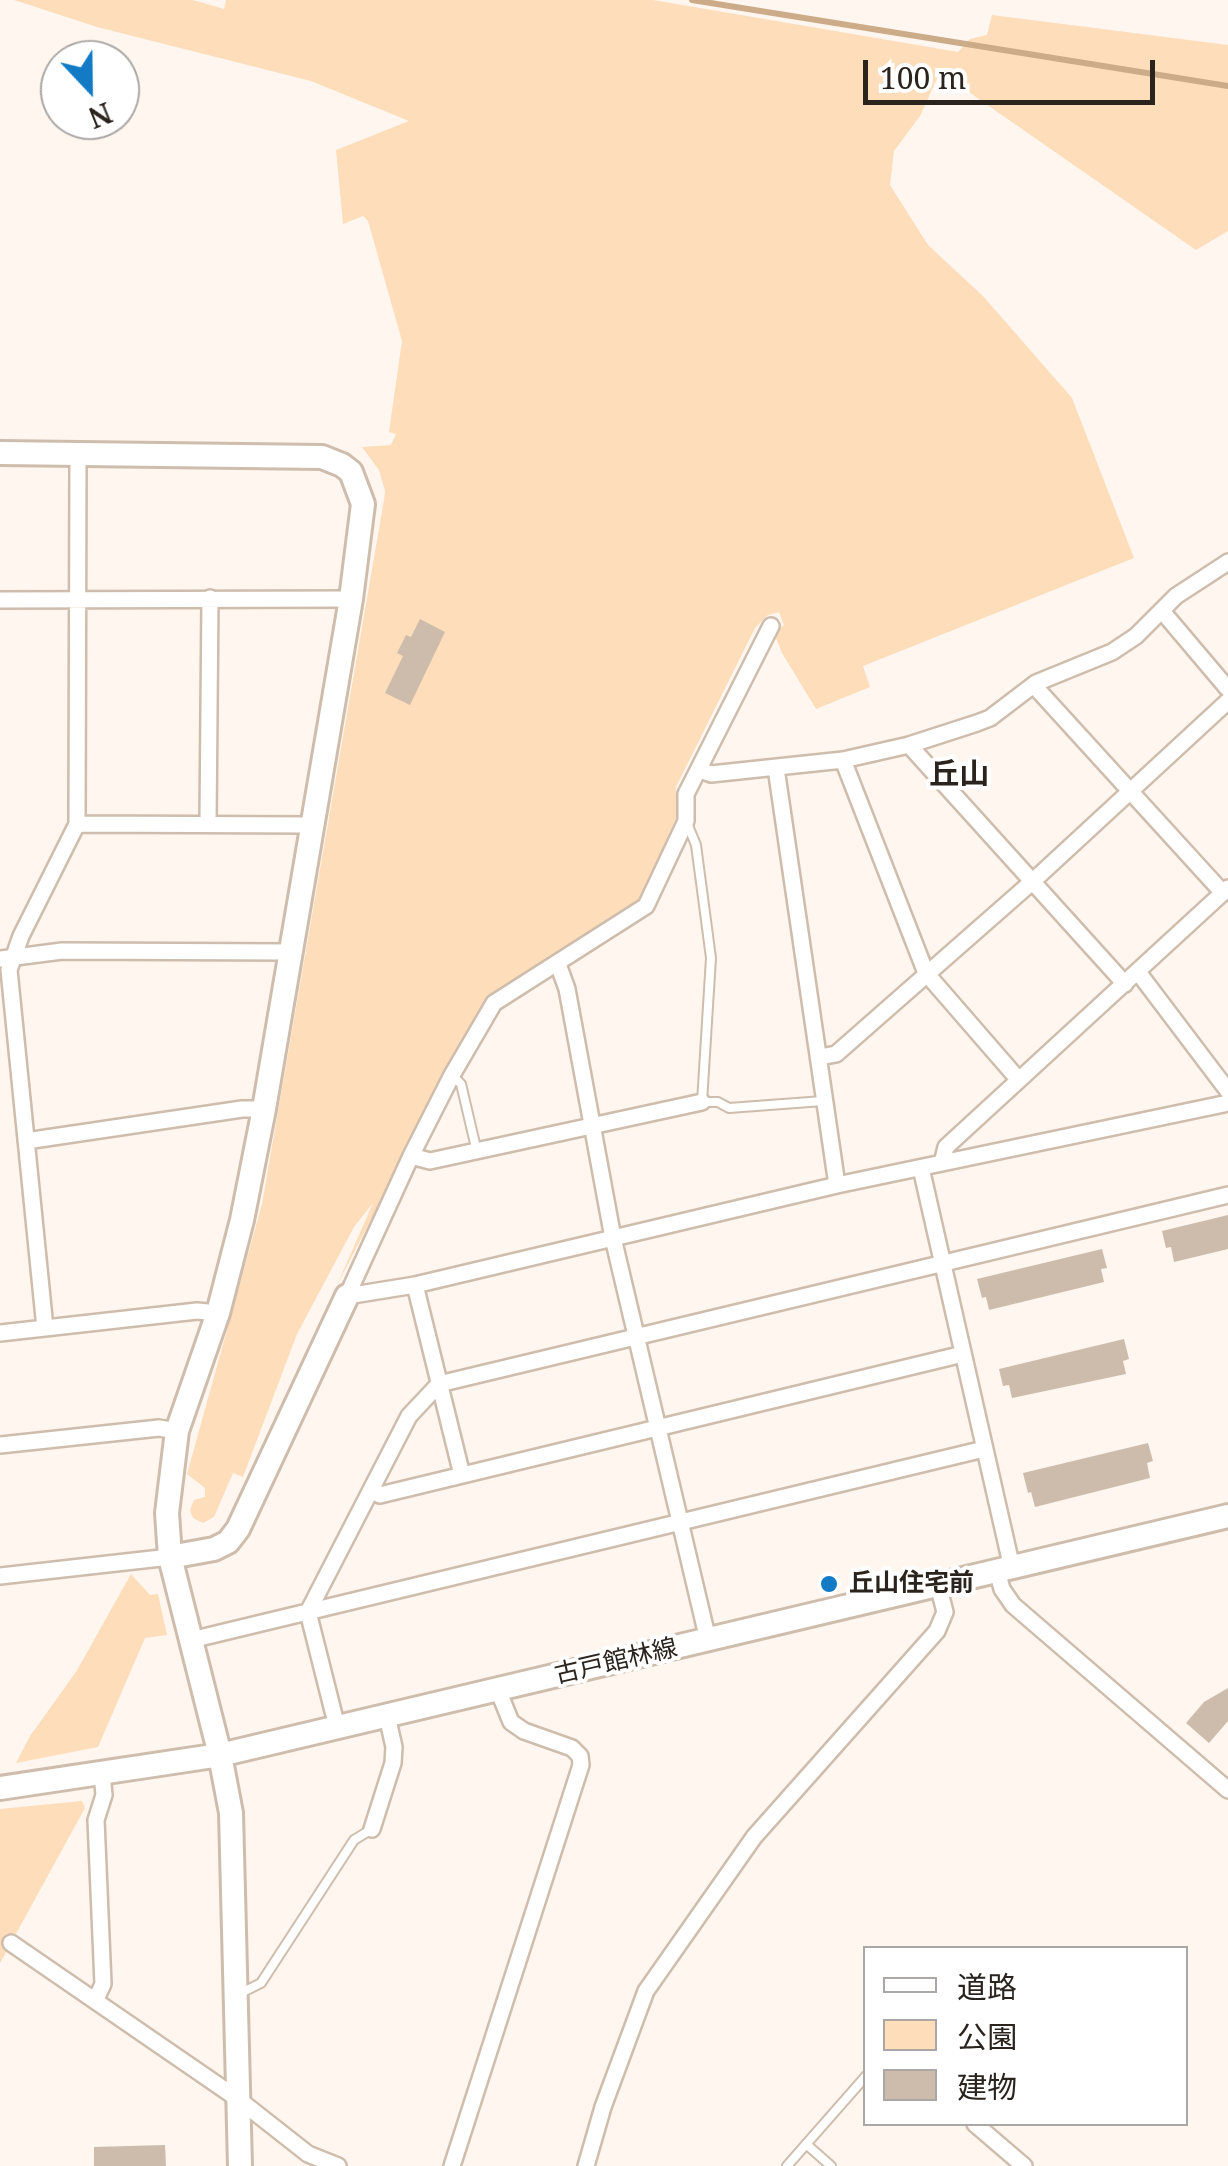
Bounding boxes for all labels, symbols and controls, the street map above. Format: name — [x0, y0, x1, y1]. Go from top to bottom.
north arrow — [40, 40, 140, 140]
scale bar — [868, 40, 1160, 102]
text: 100 m — [880, 57, 966, 98]
text: N — [83, 94, 118, 138]
district label: 丘山 — [929, 757, 989, 793]
place label: 丘山住宅前 — [849, 1569, 974, 1599]
marker: 丘山住宅前 — [818, 1573, 840, 1595]
street label: 古戸館林線 — [552, 1633, 680, 1691]
legend — [863, 1946, 1188, 2126]
text: 道路 — [957, 1966, 1017, 2007]
text: 公園 — [957, 2016, 1017, 2057]
text: 建物 — [957, 2066, 1017, 2107]

